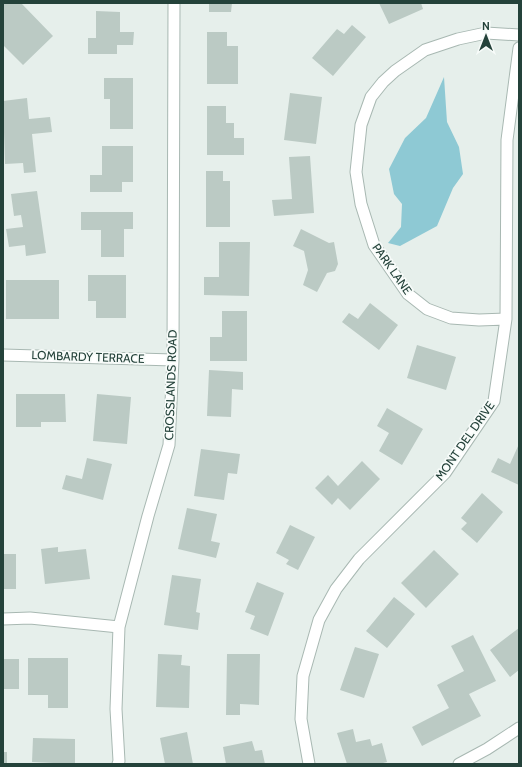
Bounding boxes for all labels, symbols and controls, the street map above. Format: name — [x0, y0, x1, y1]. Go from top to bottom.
north arrow — [466, 16, 506, 56]
text: N — [482, 19, 490, 33]
street label: PARK LANE — [369, 240, 416, 297]
street label: CROSSLANDS ROAD — [161, 329, 180, 441]
street label: LOMBARDY TERRACE — [31, 347, 145, 366]
street label: MONT DEL DRIVE — [432, 398, 498, 483]

